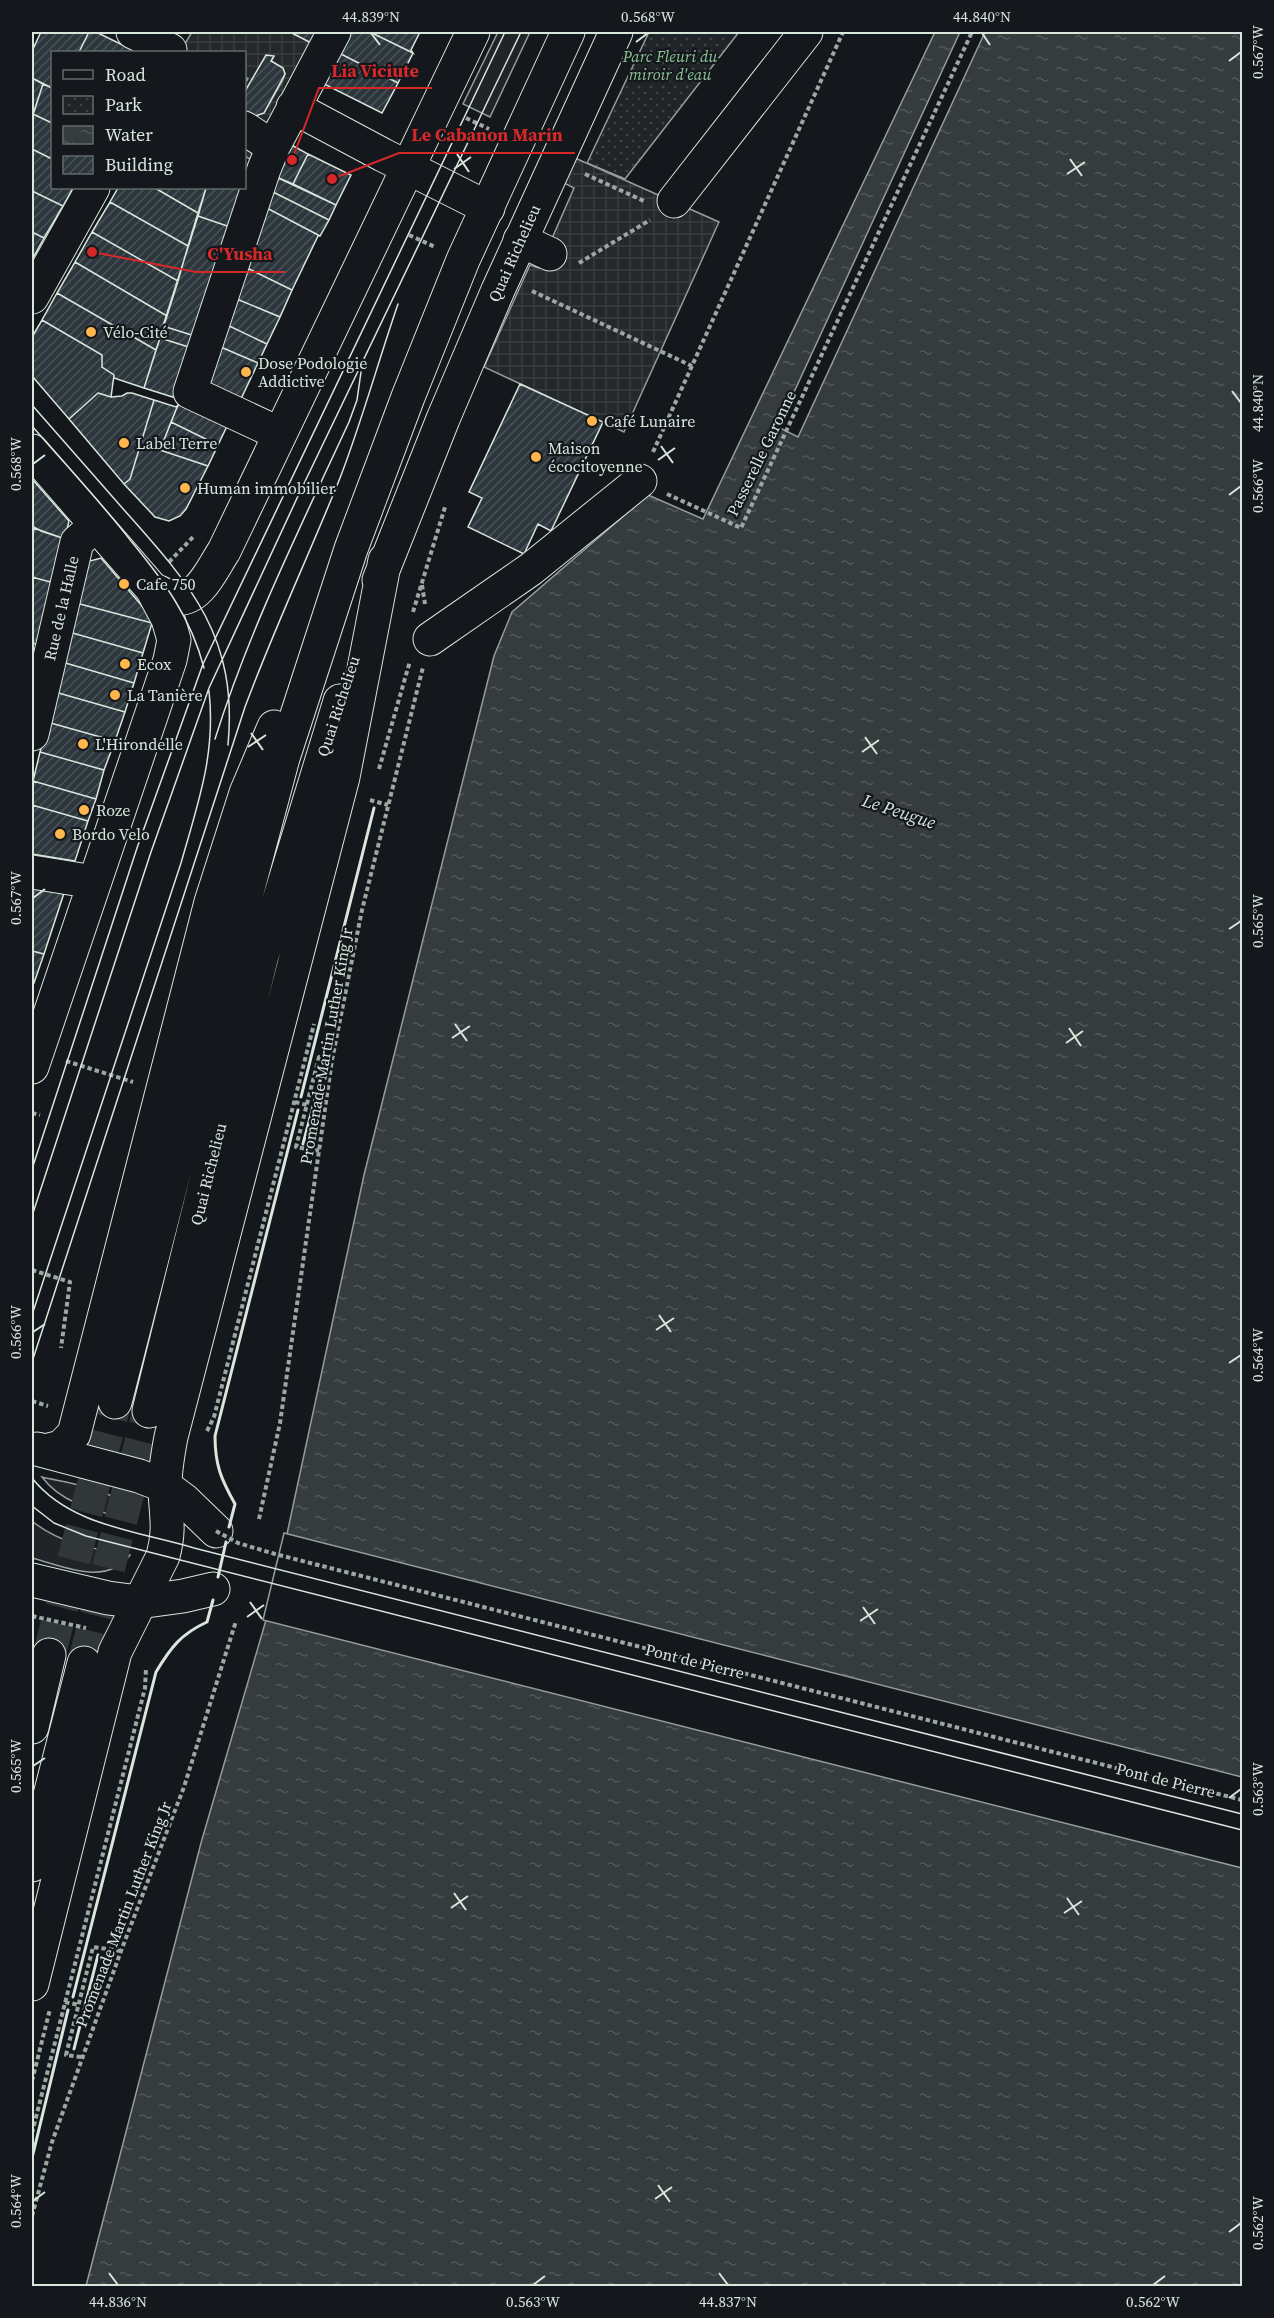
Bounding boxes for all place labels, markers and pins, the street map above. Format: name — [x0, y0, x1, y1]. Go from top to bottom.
callout: Lia Viciute — [319, 52, 432, 88]
callout: Le Cabanon Marin — [399, 117, 575, 153]
callout: C'Yusha — [196, 236, 285, 272]
place label: Vélo-Cité — [103, 321, 168, 343]
marker: Vélo-Cité — [84, 325, 98, 339]
place label: Dose Podologie Addictive — [258, 352, 367, 392]
marker: Dose Podologie Addictive — [239, 365, 253, 379]
place label: Café Lunaire — [604, 410, 695, 432]
marker: Café Lunaire — [585, 414, 599, 428]
place label: Label Terre — [136, 432, 217, 454]
marker: Label Terre — [117, 436, 131, 450]
place label: Maison écocitoyenne — [548, 437, 643, 477]
marker: Maison écocitoyenne — [529, 450, 543, 464]
place label: Human immobilier — [197, 477, 335, 499]
marker: Human immobilier — [178, 481, 192, 495]
place label: Cafe 750 — [136, 573, 196, 595]
marker: Cafe 750 — [117, 577, 131, 591]
place label: Ecox — [137, 653, 172, 675]
marker: Ecox — [118, 657, 132, 671]
place label: La Tanière — [127, 684, 203, 706]
marker: La Tanière — [108, 688, 122, 702]
place label: L'Hirondelle — [95, 733, 183, 755]
marker: L'Hirondelle — [76, 737, 90, 751]
place label: Roze — [96, 799, 131, 821]
marker: Roze — [77, 803, 91, 817]
place label: Bordo Velo — [72, 823, 150, 845]
marker: Bordo Velo — [53, 827, 67, 841]

